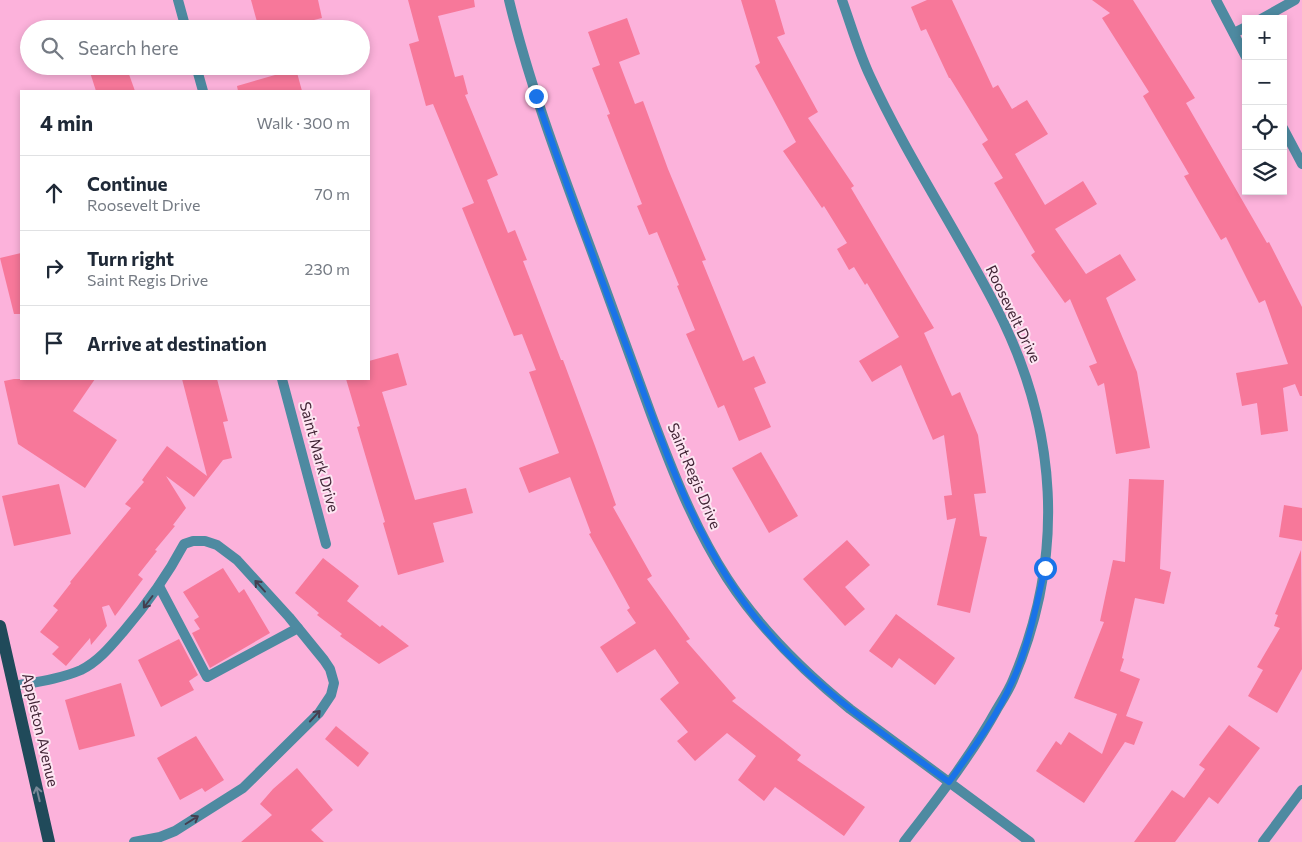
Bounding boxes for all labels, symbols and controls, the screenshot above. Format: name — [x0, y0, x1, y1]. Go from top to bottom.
map controls — [1242, 15, 1287, 195]
button: + — [1242, 15, 1287, 60]
search box — [20, 20, 370, 75]
icon: search — [38, 34, 66, 62]
text: Search here — [78, 36, 178, 59]
button: − — [1242, 60, 1287, 105]
route end — [525, 85, 548, 108]
button: locate — [1242, 105, 1287, 150]
text: 4 min — [40, 110, 93, 135]
text: Walk · 300 m — [256, 113, 350, 132]
button: layers — [1242, 150, 1287, 195]
text: Continue — [87, 172, 167, 195]
icon: ahead — [40, 179, 68, 207]
text: 70 m — [314, 184, 350, 203]
text: Roosevelt Drive — [87, 195, 200, 214]
text: Turn right — [87, 247, 174, 270]
icon: right — [40, 254, 68, 282]
text: 230 m — [305, 259, 350, 278]
street label: Roosevelt Drive — [983, 262, 1045, 365]
text: Saint Regis Drive — [87, 270, 208, 289]
icon: arrive — [40, 329, 68, 357]
text: Arrive at destination — [87, 332, 267, 355]
street label: Saint Mark Drive — [297, 400, 343, 514]
street label: Saint Regis Drive — [664, 420, 725, 531]
route start — [1034, 557, 1057, 580]
one-way arrow — [254, 579, 266, 592]
one-way arrow — [143, 595, 153, 609]
street label: Appleton Avenue — [19, 671, 63, 788]
one-way arrow — [309, 710, 321, 723]
one-way arrow — [33, 787, 42, 803]
one-way arrow — [184, 815, 198, 825]

